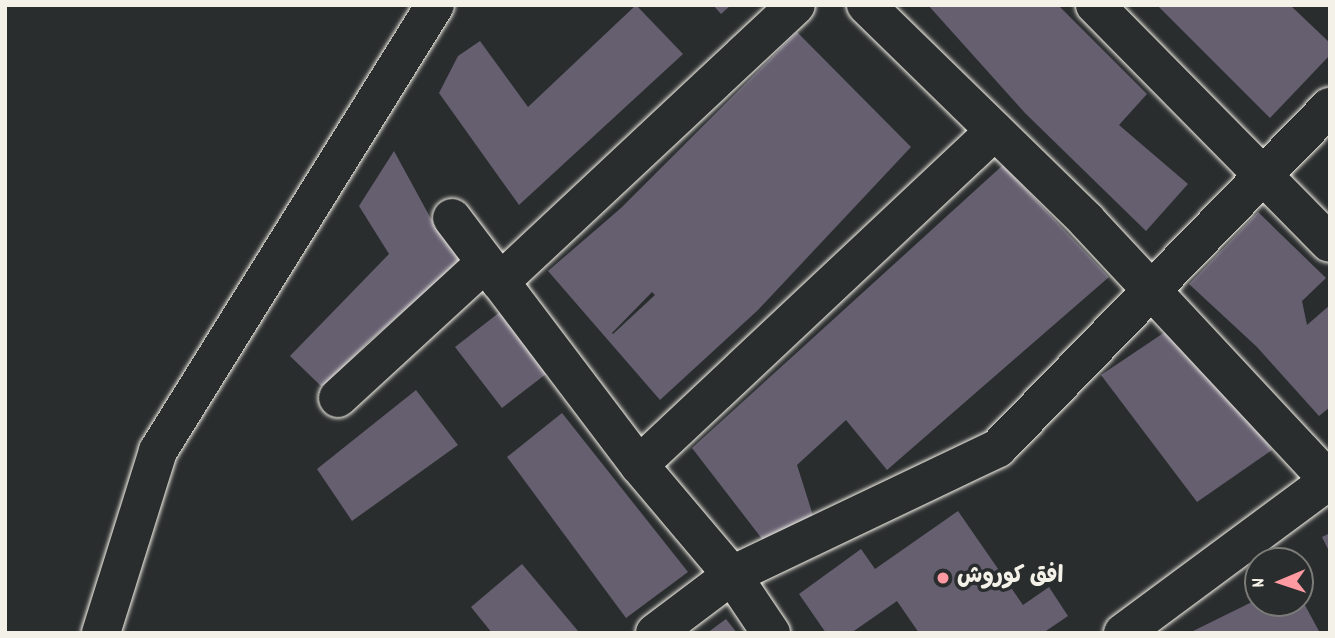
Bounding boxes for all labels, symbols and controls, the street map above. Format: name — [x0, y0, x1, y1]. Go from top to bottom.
north arrow — [1244, 547, 1314, 617]
place label: افق کوروش — [957, 564, 1063, 592]
marker: افق کوروش — [935, 570, 951, 586]
text: N — [1246, 578, 1273, 588]

